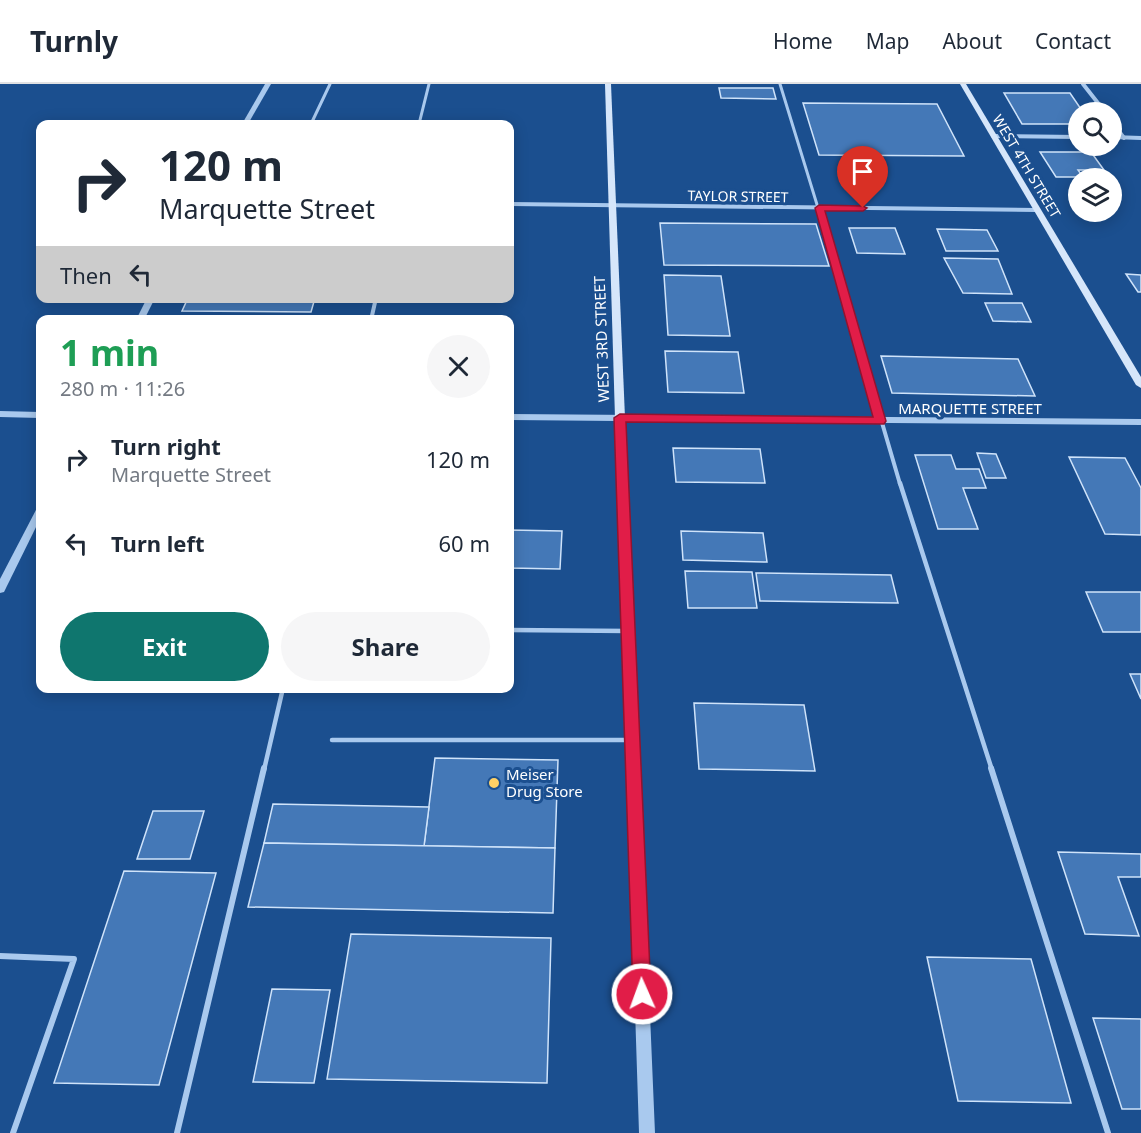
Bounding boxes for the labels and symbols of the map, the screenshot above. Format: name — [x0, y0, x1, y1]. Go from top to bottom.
street label: WEST 4TH STREET — [989, 111, 1065, 221]
pin — [837, 146, 888, 208]
street label: TAYLOR STREET — [687, 186, 789, 206]
street label: WEST 3RD STREET — [589, 275, 613, 403]
street label: MARQUETTE STREET — [898, 398, 1043, 418]
place label: Meiser Drug Store — [506, 764, 583, 801]
marker: Meiser Drug Store — [487, 776, 501, 790]
position arrow — [610, 962, 674, 1026]

